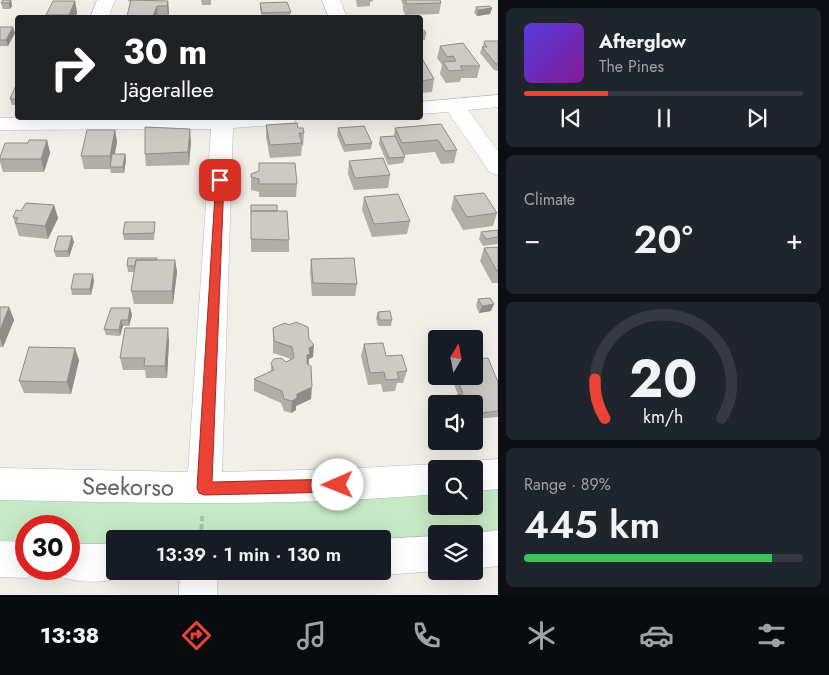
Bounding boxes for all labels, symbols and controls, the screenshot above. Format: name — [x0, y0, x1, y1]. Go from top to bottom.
text: 30 m — [123, 27, 207, 77]
text: Afterglow — [599, 28, 686, 55]
icon: right — [40, 35, 105, 100]
text: The Pines — [599, 55, 664, 78]
text: Jägerallee — [123, 73, 214, 105]
icon: previous — [557, 104, 585, 132]
icon: pause — [650, 104, 678, 132]
icon: next — [743, 104, 771, 132]
pin — [199, 159, 241, 201]
icon: arrive — [206, 166, 234, 194]
text: Climate — [524, 188, 575, 211]
text: 20° — [633, 212, 693, 267]
text: − — [524, 219, 541, 260]
text: + — [786, 219, 803, 260]
north arrow — [428, 330, 482, 385]
map controls — [428, 330, 483, 580]
text: 20 — [629, 341, 698, 417]
button: sound — [428, 395, 483, 450]
text: km/h — [643, 404, 684, 430]
position arrow — [311, 458, 363, 510]
button: search — [428, 460, 483, 515]
street label: Seekorso — [82, 468, 174, 505]
text: Range · 89% — [524, 473, 611, 496]
text: 445 km — [524, 497, 660, 552]
speed limit sign: 30 — [15, 515, 80, 580]
button: layers — [428, 525, 483, 580]
text: 13:39 · 1 min · 130 m — [156, 541, 341, 568]
icon: directions — [179, 618, 214, 653]
icon: music — [294, 618, 329, 653]
icon: phone — [409, 618, 444, 653]
icon: climate — [524, 618, 559, 653]
icon: car — [639, 618, 674, 653]
icon: filters — [754, 618, 789, 653]
text: 13:38 — [40, 619, 99, 651]

